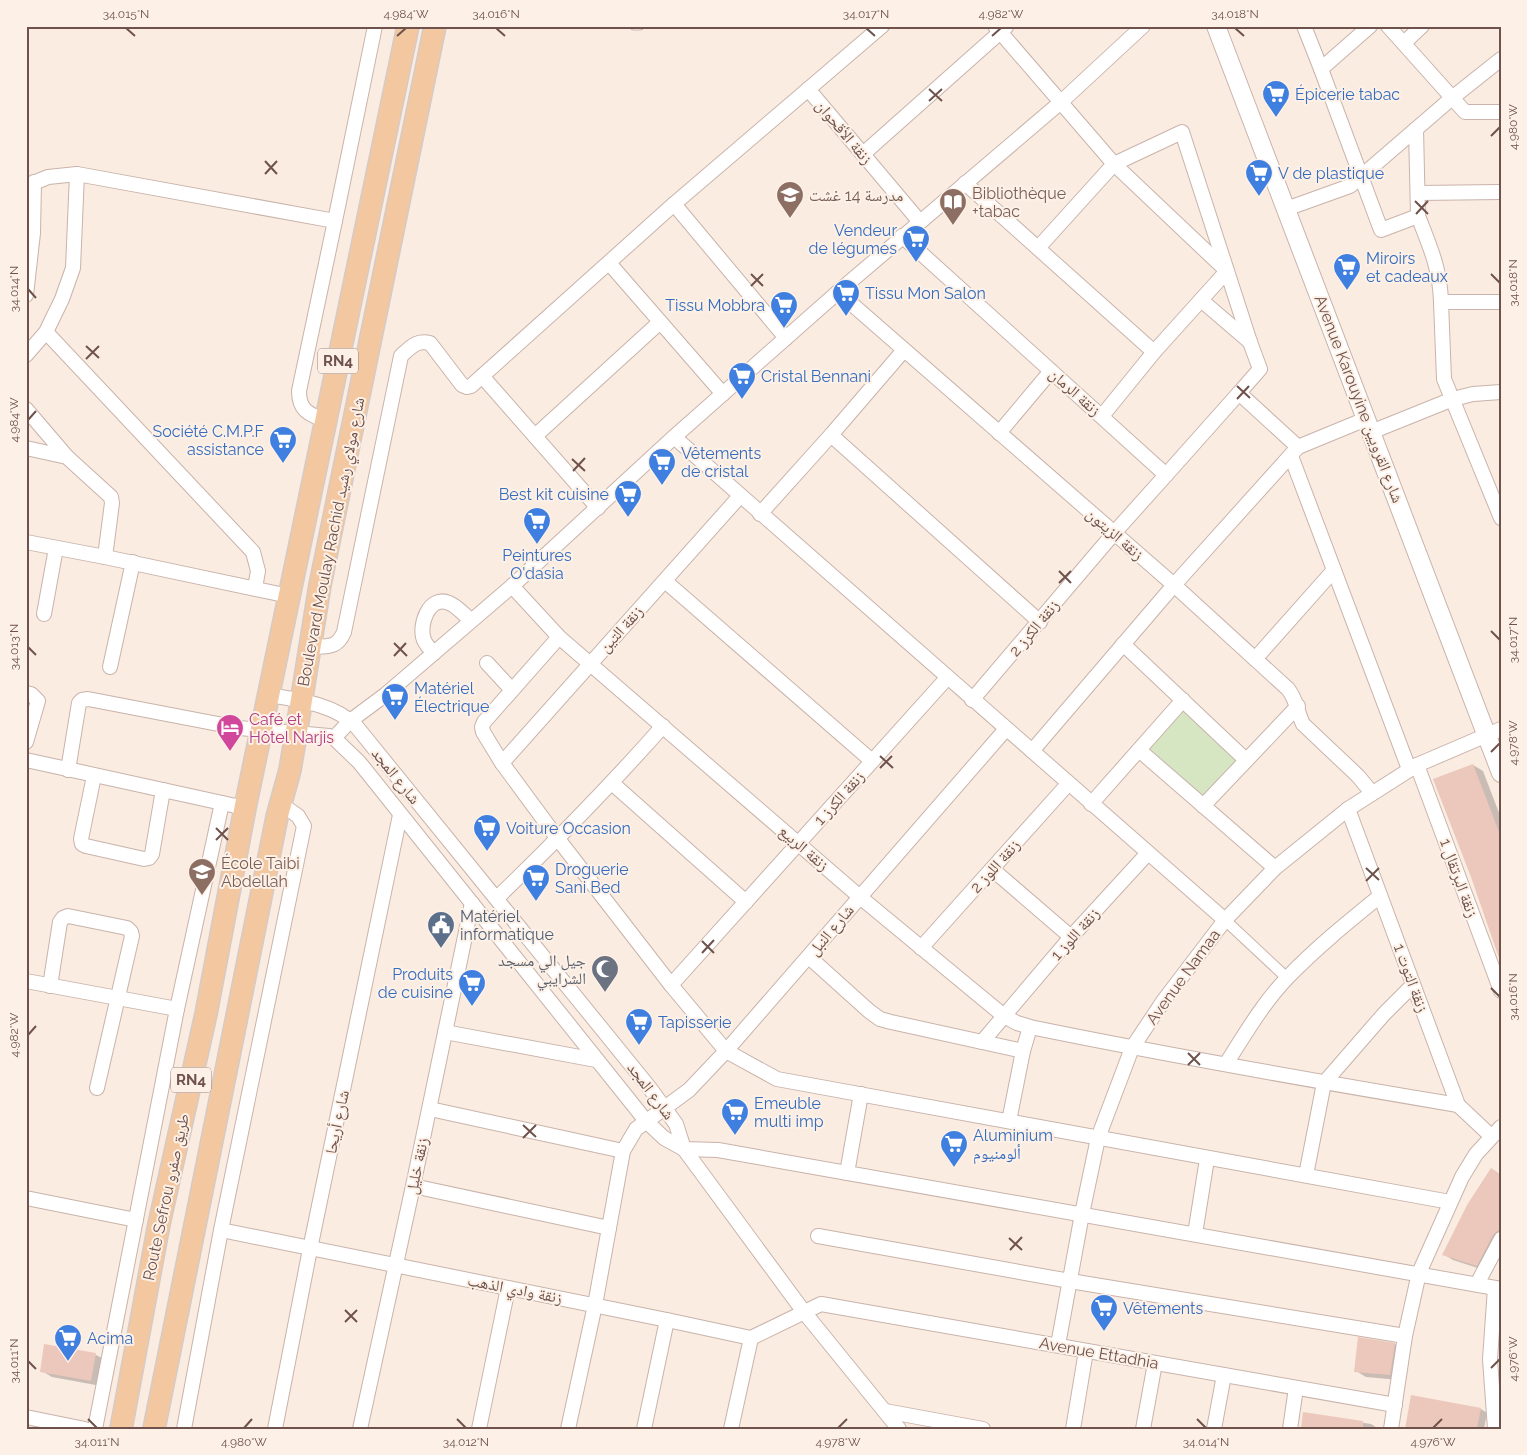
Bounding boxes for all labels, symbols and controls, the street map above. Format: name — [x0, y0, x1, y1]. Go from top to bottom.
text: 34.015°N — [103, 7, 149, 21]
text: 4.984°W — [383, 7, 429, 21]
text: 34.016°N — [472, 7, 520, 21]
text: 34.017°N — [843, 7, 889, 21]
text: 4.982°W — [979, 7, 1024, 21]
text: 34.018°N — [1211, 7, 1259, 21]
supermarket icon: Épicerie tabac — [1261, 79, 1291, 118]
place label: Épicerie tabac — [1295, 84, 1400, 104]
street label: زنقة الأقحوان — [811, 96, 876, 169]
text: 4.980°W — [1506, 104, 1520, 150]
supermarket icon: V de plastique — [1244, 158, 1274, 197]
place label: V de plastique — [1278, 164, 1384, 183]
school or university icon: مدرسة 14 غشت — [775, 180, 805, 219]
place label: Bibliothèque +tabac — [972, 184, 1066, 221]
place label: مدرسة 14 غشت — [809, 186, 903, 205]
library icon: Bibliothèque +tabac — [938, 187, 968, 226]
place label: Vendeur de légumes — [809, 221, 897, 258]
supermarket icon: Vendeur de légumes — [901, 224, 931, 263]
place label: Miroirs et cadeaux — [1366, 249, 1448, 286]
supermarket icon: Miroirs et cadeaux — [1332, 252, 1362, 291]
text: 34.018°N — [1506, 259, 1520, 307]
text: 34.014°N — [7, 266, 21, 312]
supermarket icon: Tissu Mon Salon — [831, 278, 861, 317]
place label: Tissu Mon Salon — [865, 284, 986, 303]
supermarket icon: Tissu Mobbra — [769, 290, 799, 329]
street label: Avenue Karouyine شارع القرويين — [1310, 292, 1407, 506]
place label: Tissu Mobbra — [665, 296, 765, 315]
road number: RN4 — [318, 348, 358, 374]
supermarket icon: Cristal Bennani — [727, 361, 757, 400]
street label: زنقة الرمان — [1045, 364, 1105, 421]
place label: Cristal Bennani — [761, 367, 871, 386]
street label: Boulevard Moulay Rachid شارع مولاي رشيد — [294, 396, 371, 689]
text: 4.984°W — [7, 397, 21, 443]
place label: Société C.M.P.F assistance — [152, 422, 264, 459]
supermarket icon: Société C.M.P.F assistance — [268, 425, 298, 464]
place label: Vêtements de cristal — [681, 444, 761, 481]
supermarket icon: Vêtements de cristal — [647, 447, 677, 486]
supermarket icon: Best kit cuisine — [613, 479, 643, 518]
place label: Best kit cuisine — [499, 485, 609, 504]
street label: زنقة الزيتون — [1082, 504, 1148, 565]
supermarket icon: Peintures O'dasia — [522, 506, 552, 545]
place label: Peintures O'dasia — [502, 546, 572, 583]
street label: زنقة الكرز 2 — [1005, 596, 1063, 660]
street label: زنقة التين — [595, 602, 648, 657]
text: 34.017°N — [1506, 617, 1520, 663]
text: 34.013°N — [7, 624, 21, 670]
place label: Matériel Électrique — [414, 679, 490, 716]
supermarket icon: Matériel Électrique — [380, 682, 410, 721]
place label: Café et Hôtel Narjis — [249, 710, 334, 747]
hotel icon: Café et Hôtel Narjis — [215, 713, 245, 752]
text: 4.978°W — [1506, 720, 1520, 766]
street label: شارع المجد — [367, 744, 424, 808]
street label: زنقة الكرز 1 — [810, 767, 868, 829]
supermarket icon: Voiture Occasion — [472, 813, 502, 852]
place label: Voiture Occasion — [506, 819, 631, 838]
street label: زنقة الربيع — [775, 821, 833, 875]
street label: زنقة اللوز 2 — [966, 835, 1024, 897]
street label: زنقة البرتقال 1 — [1435, 836, 1482, 920]
place label: École Taibi Abdellah — [221, 853, 300, 891]
school or university icon: École Taibi Abdellah — [187, 857, 217, 896]
place label: Droguerie Sani Bed — [555, 860, 629, 897]
supermarket icon: Droguerie Sani Bed — [521, 863, 551, 902]
street label: شارع النبل — [804, 901, 858, 960]
street label: زنقة اللوز 1 — [1047, 904, 1103, 964]
place label: Matériel informatique — [460, 907, 554, 944]
public building icon: Matériel informatique — [426, 910, 456, 949]
street label: Avenue Namaa — [1142, 926, 1224, 1028]
street label: زنقة التوت 1 — [1390, 941, 1432, 1015]
place label: جيل الي مسجد الشرايبي — [498, 951, 586, 991]
mosque icon: جيل الي مسجد الشرايبي — [590, 954, 620, 993]
place label: Produits de cuisine — [378, 965, 453, 1002]
supermarket icon: Produits de cuisine — [457, 968, 487, 1007]
text: 34.016°N — [1506, 973, 1520, 1021]
supermarket icon: Tapisserie — [624, 1007, 654, 1046]
text: 4.982°W — [7, 1012, 21, 1057]
place label: Tapisserie — [658, 1013, 732, 1032]
street label: شارع المجد — [623, 1059, 679, 1124]
road number: RN4 — [171, 1068, 211, 1092]
street label: شارع أريحا — [321, 1088, 354, 1156]
place label: Emeuble multi imp — [754, 1094, 824, 1131]
supermarket icon: Emeuble multi imp — [720, 1097, 750, 1136]
street label: Route Sefrou طريق صفرو — [139, 1112, 194, 1282]
place label: Aluminium ألومنيوم — [973, 1126, 1053, 1164]
supermarket icon: Aluminium ألومنيوم — [939, 1129, 969, 1168]
street label: زنقة خليل — [402, 1136, 433, 1196]
street label: زنقة وادي الذهب — [466, 1271, 564, 1310]
supermarket icon: Vêtements — [1089, 1293, 1119, 1332]
place label: Vêtements — [1123, 1299, 1203, 1318]
supermarket icon: Acima — [53, 1323, 83, 1362]
place label: Acima — [87, 1329, 133, 1348]
street label: Avenue Ettadhia — [1038, 1333, 1160, 1373]
text: 4.976°W — [1506, 1336, 1520, 1382]
text: 34.011°N — [7, 1338, 21, 1384]
text: 34.011°N — [74, 1435, 120, 1449]
text: 4.980°W — [221, 1435, 267, 1449]
text: 34.012°N — [443, 1435, 489, 1449]
text: 4.978°W — [815, 1435, 861, 1449]
text: 34.014°N — [1183, 1435, 1229, 1449]
text: 4.976°W — [1410, 1435, 1456, 1449]

